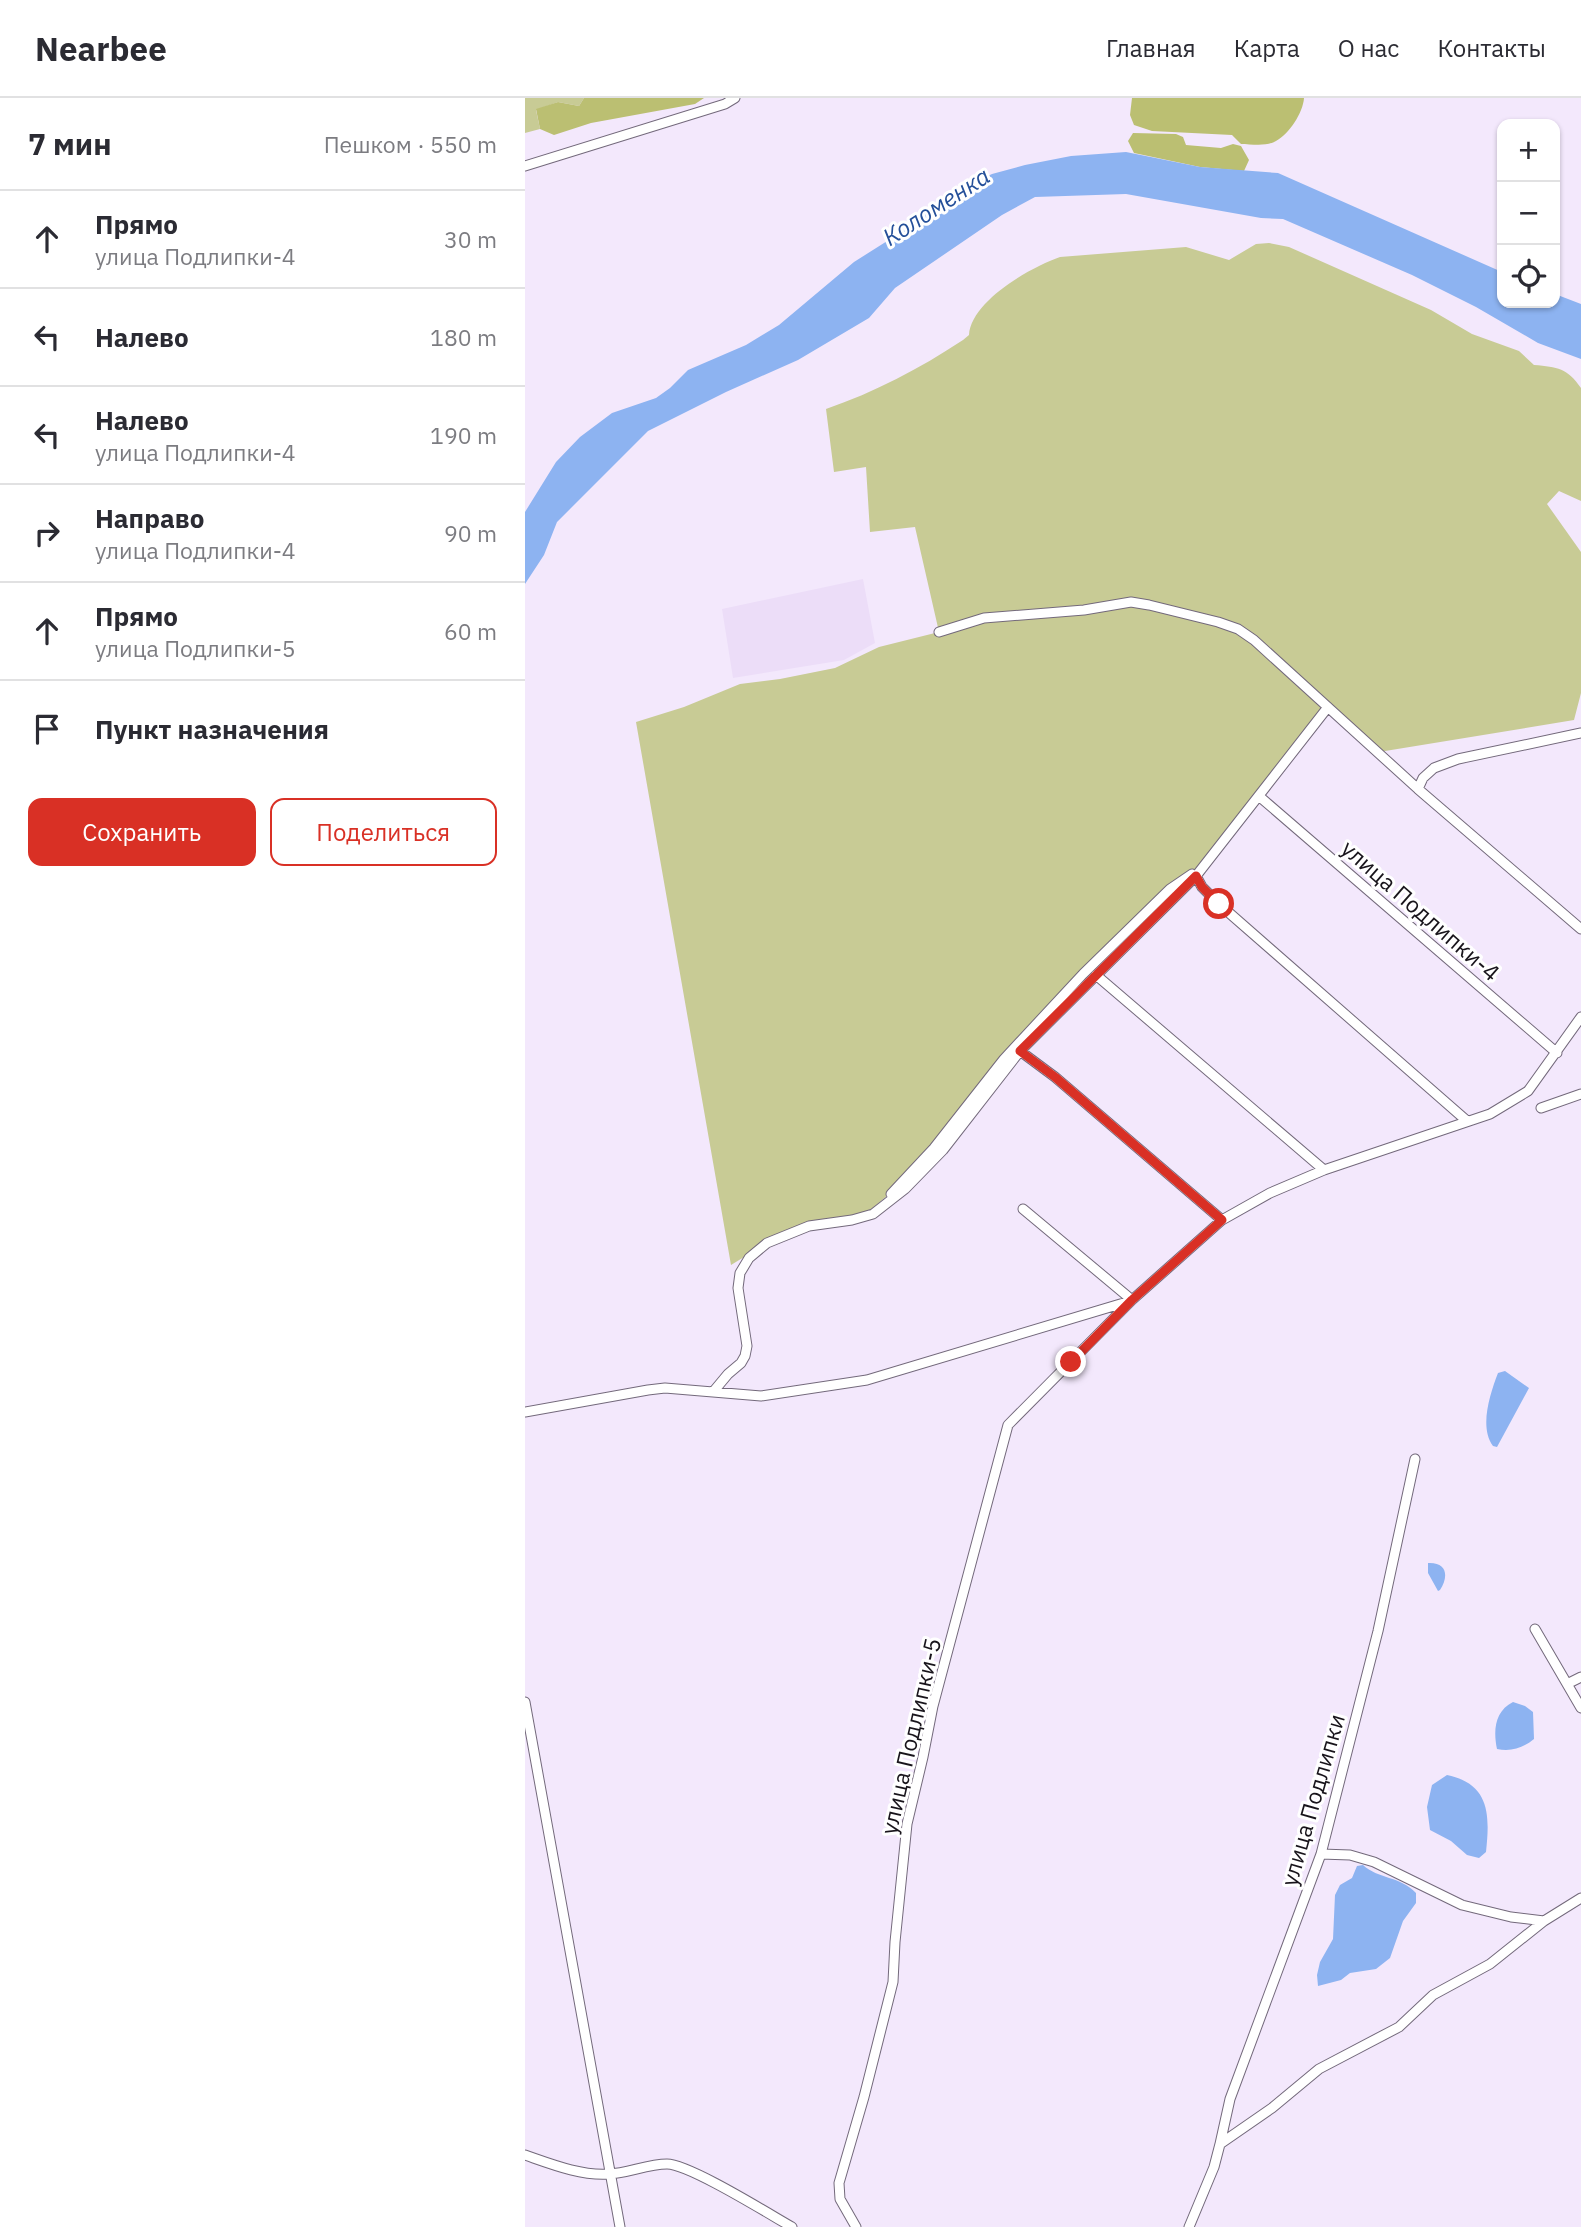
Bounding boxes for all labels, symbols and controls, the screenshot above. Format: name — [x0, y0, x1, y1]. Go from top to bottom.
text: Nearbee — [35, 27, 167, 70]
text: Главная — [1106, 32, 1196, 64]
text: Карта — [1234, 32, 1300, 64]
text: О нас — [1338, 32, 1399, 64]
text: Контакты — [1437, 32, 1546, 64]
map controls — [1497, 119, 1560, 308]
button: + — [1497, 119, 1560, 182]
text: 7 мин — [28, 124, 112, 163]
text: Пешком · 550 m — [324, 129, 497, 159]
water label: Коломенка — [876, 159, 996, 253]
button: − — [1497, 182, 1560, 245]
text: Прямо — [95, 207, 178, 241]
icon: ahead — [28, 220, 66, 258]
text: 30 m — [444, 224, 497, 254]
text: улица Подлипки-4 — [95, 241, 296, 271]
button: locate — [1497, 245, 1560, 308]
icon: left — [28, 318, 66, 356]
text: Налево — [95, 320, 189, 354]
text: 180 m — [430, 322, 497, 352]
text: Налево — [95, 403, 189, 437]
icon: left — [28, 416, 66, 454]
text: 190 m — [430, 420, 497, 450]
text: улица Подлипки-4 — [95, 437, 296, 467]
text: Направо — [95, 501, 204, 535]
icon: right — [28, 514, 66, 552]
text: 90 m — [444, 518, 497, 548]
text: улица Подлипки-4 — [95, 535, 296, 565]
text: Прямо — [95, 599, 178, 633]
icon: ahead — [28, 612, 66, 650]
text: 60 m — [444, 616, 497, 646]
text: улица Подлипки-5 — [95, 633, 296, 663]
icon: arrive — [28, 710, 66, 748]
text: Пункт назначения — [95, 712, 329, 746]
button: Сохранить — [28, 798, 256, 866]
button: Поделиться — [270, 798, 497, 866]
street label: улица Подлипки-4 — [1335, 833, 1507, 987]
route start — [1203, 888, 1234, 919]
route end — [1055, 1346, 1086, 1377]
street label: улица Подлипки-5 — [873, 1635, 947, 1837]
street label: улица Подлипки — [1273, 1710, 1351, 1890]

